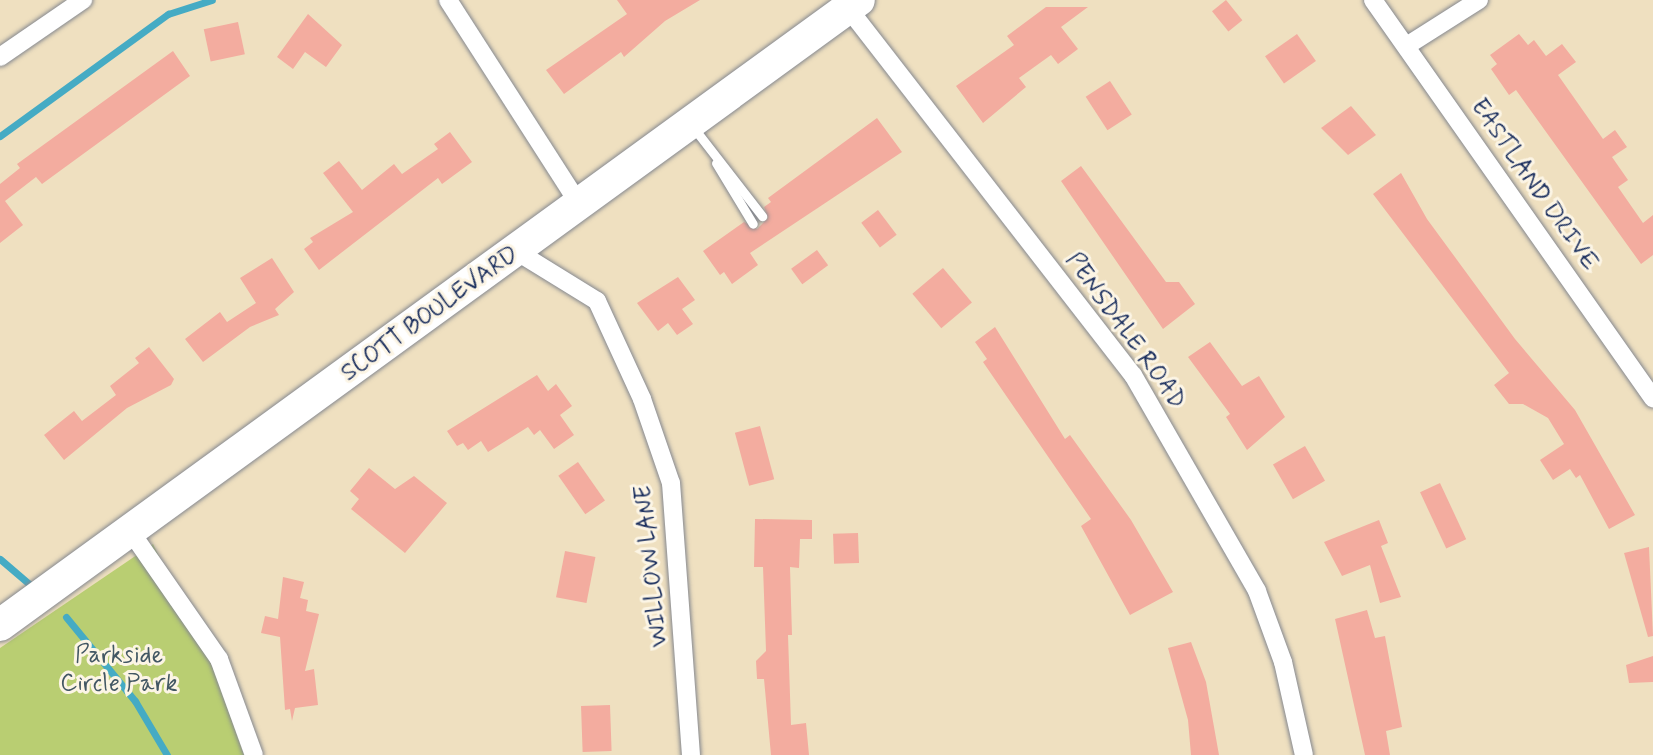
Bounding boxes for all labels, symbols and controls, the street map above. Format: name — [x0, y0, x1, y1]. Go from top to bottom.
street label: EASTLAND DRIVE — [1464, 93, 1604, 277]
street label: SCOTT BOULEVARD — [336, 240, 524, 388]
street label: PENSDALE ROAD — [1060, 248, 1190, 414]
street label: WILLOW LANE — [629, 481, 675, 651]
park label: Parkside Circle Park — [62, 642, 176, 698]

